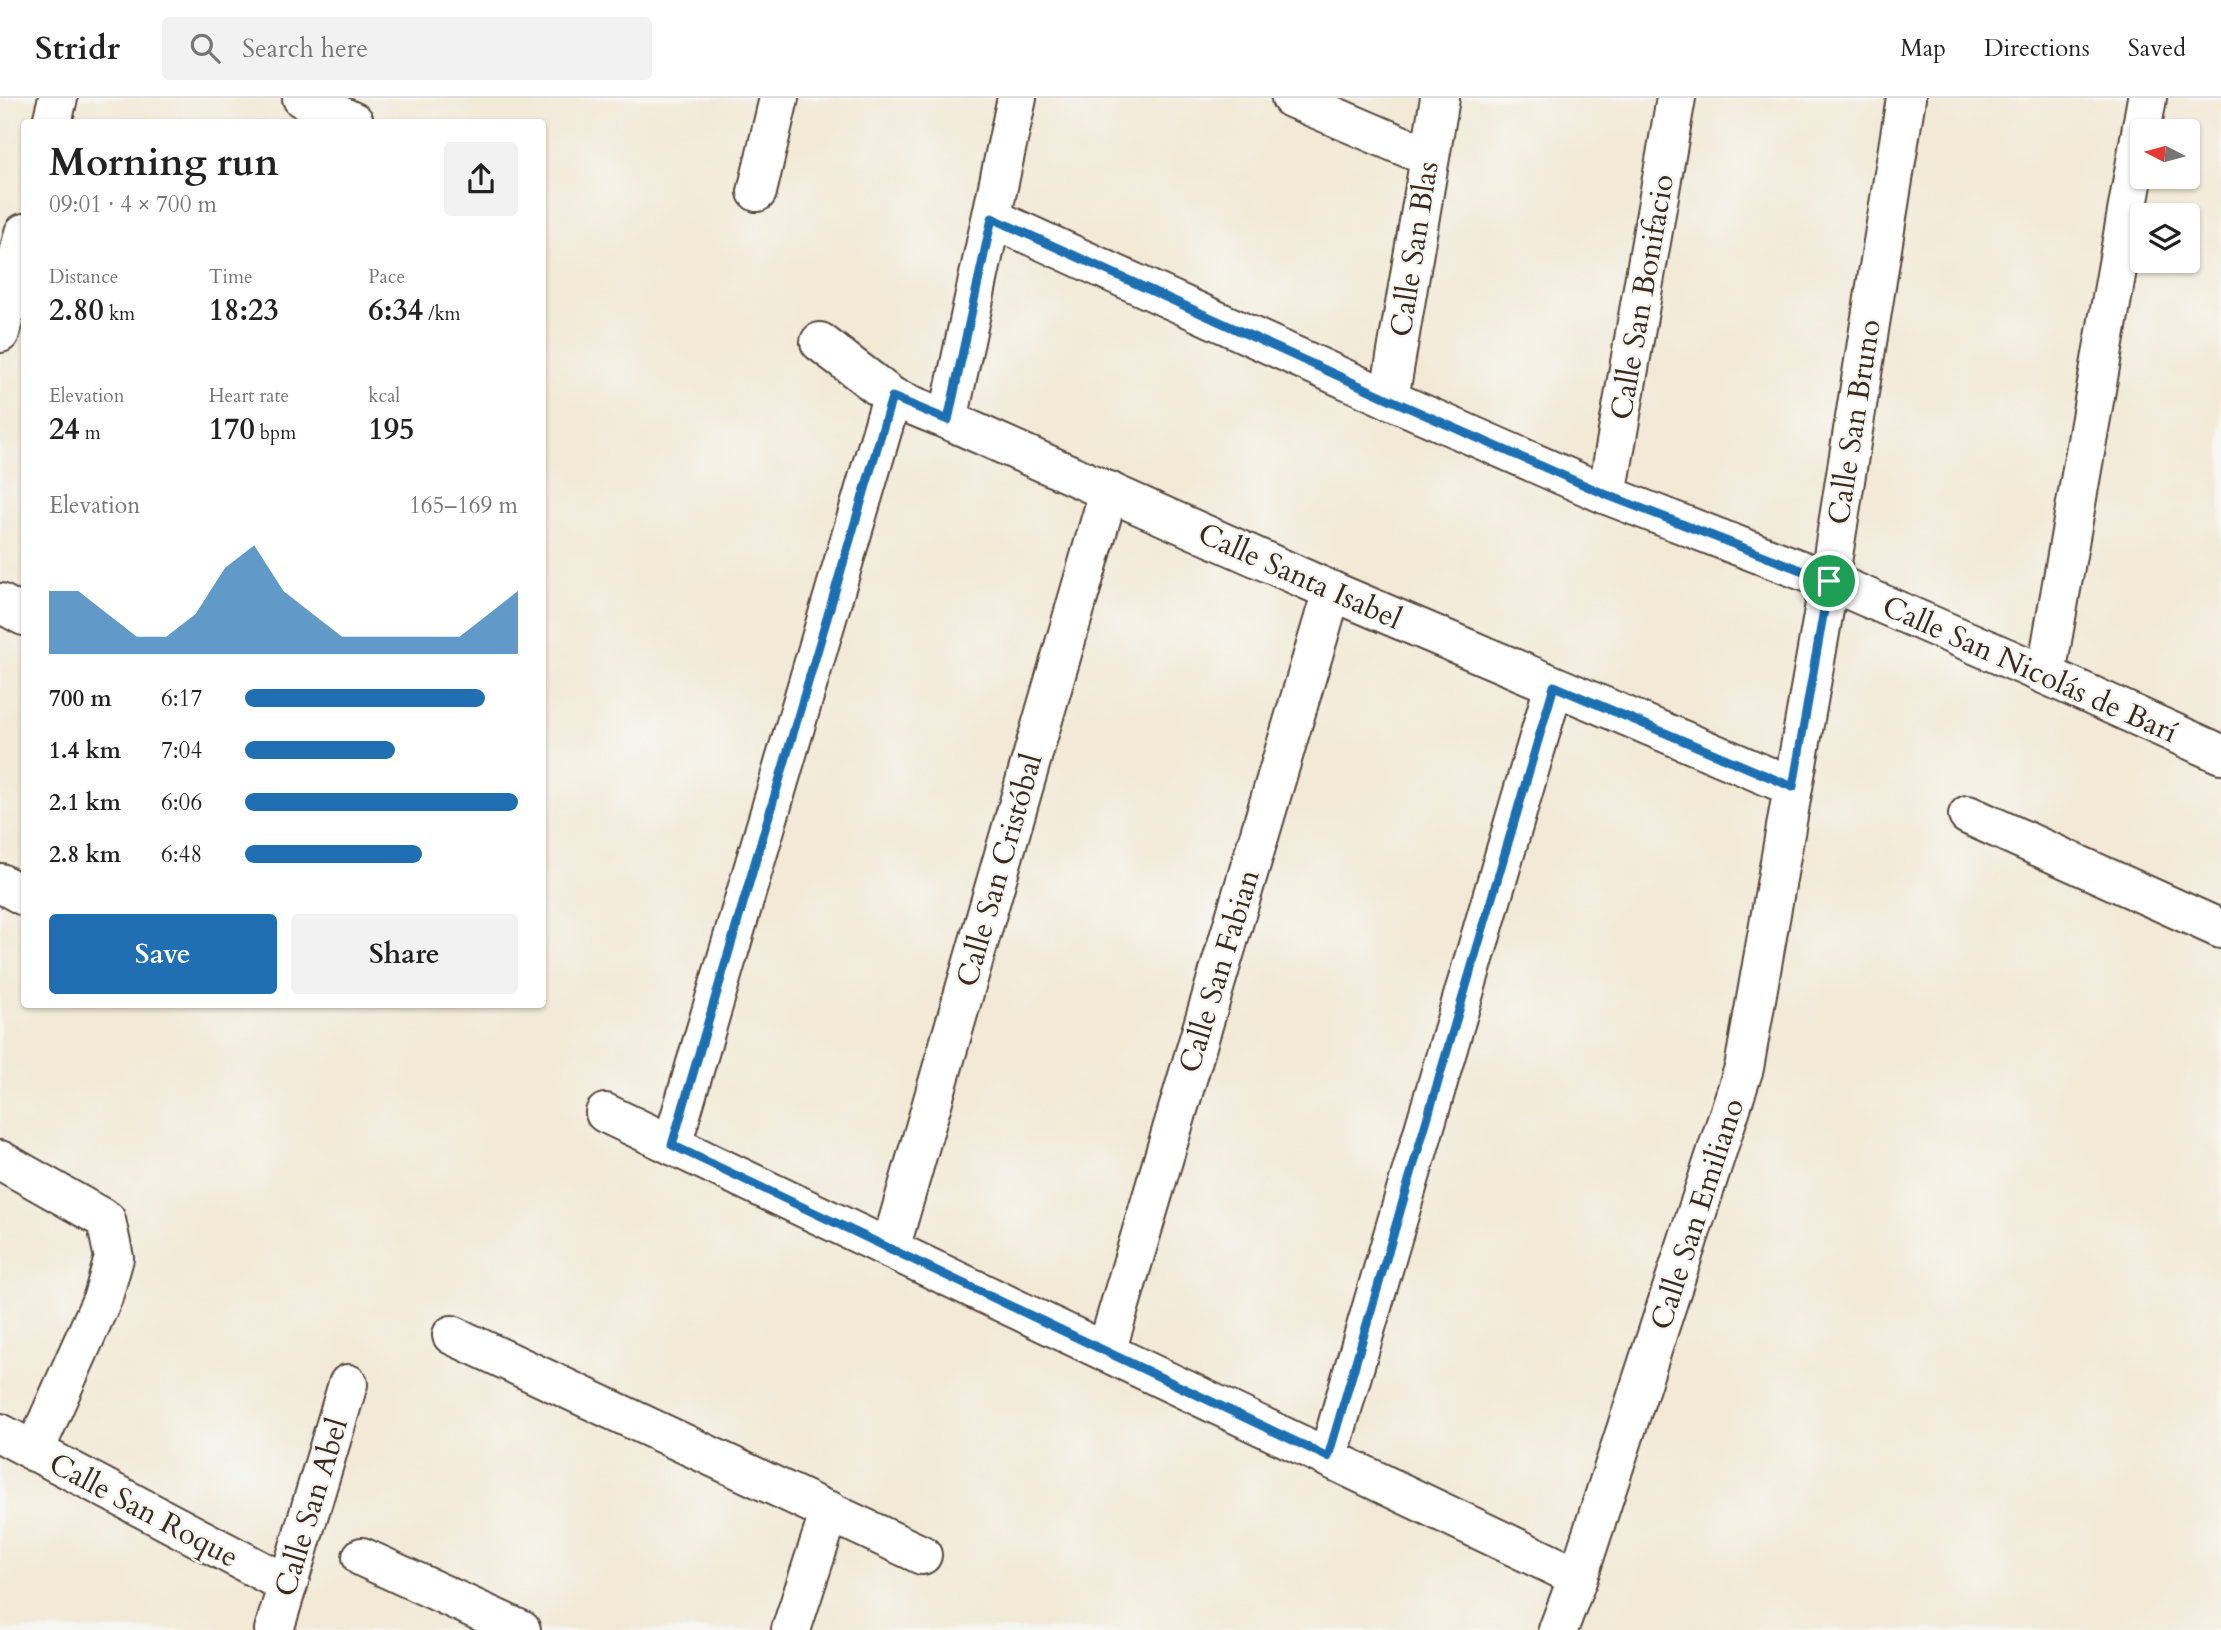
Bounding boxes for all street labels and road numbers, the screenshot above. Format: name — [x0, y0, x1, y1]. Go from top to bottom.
street label: Calle San Blas — [1380, 158, 1449, 340]
street label: Calle San Bonifacio — [1601, 171, 1684, 423]
street label: Calle San Bruno — [1818, 317, 1891, 528]
street label: Calle Santa Isabel — [1191, 513, 1408, 640]
street label: Calle San Nicolás de Barí — [1876, 586, 2184, 753]
street label: Calle San Cristóbal — [947, 748, 1052, 991]
street label: Calle San Fabian — [1169, 864, 1270, 1078]
street label: Calle San Emiliano — [1641, 1093, 1754, 1335]
street label: Calle San Abel — [265, 1413, 358, 1601]
street label: Calle San Roque — [42, 1443, 246, 1578]

